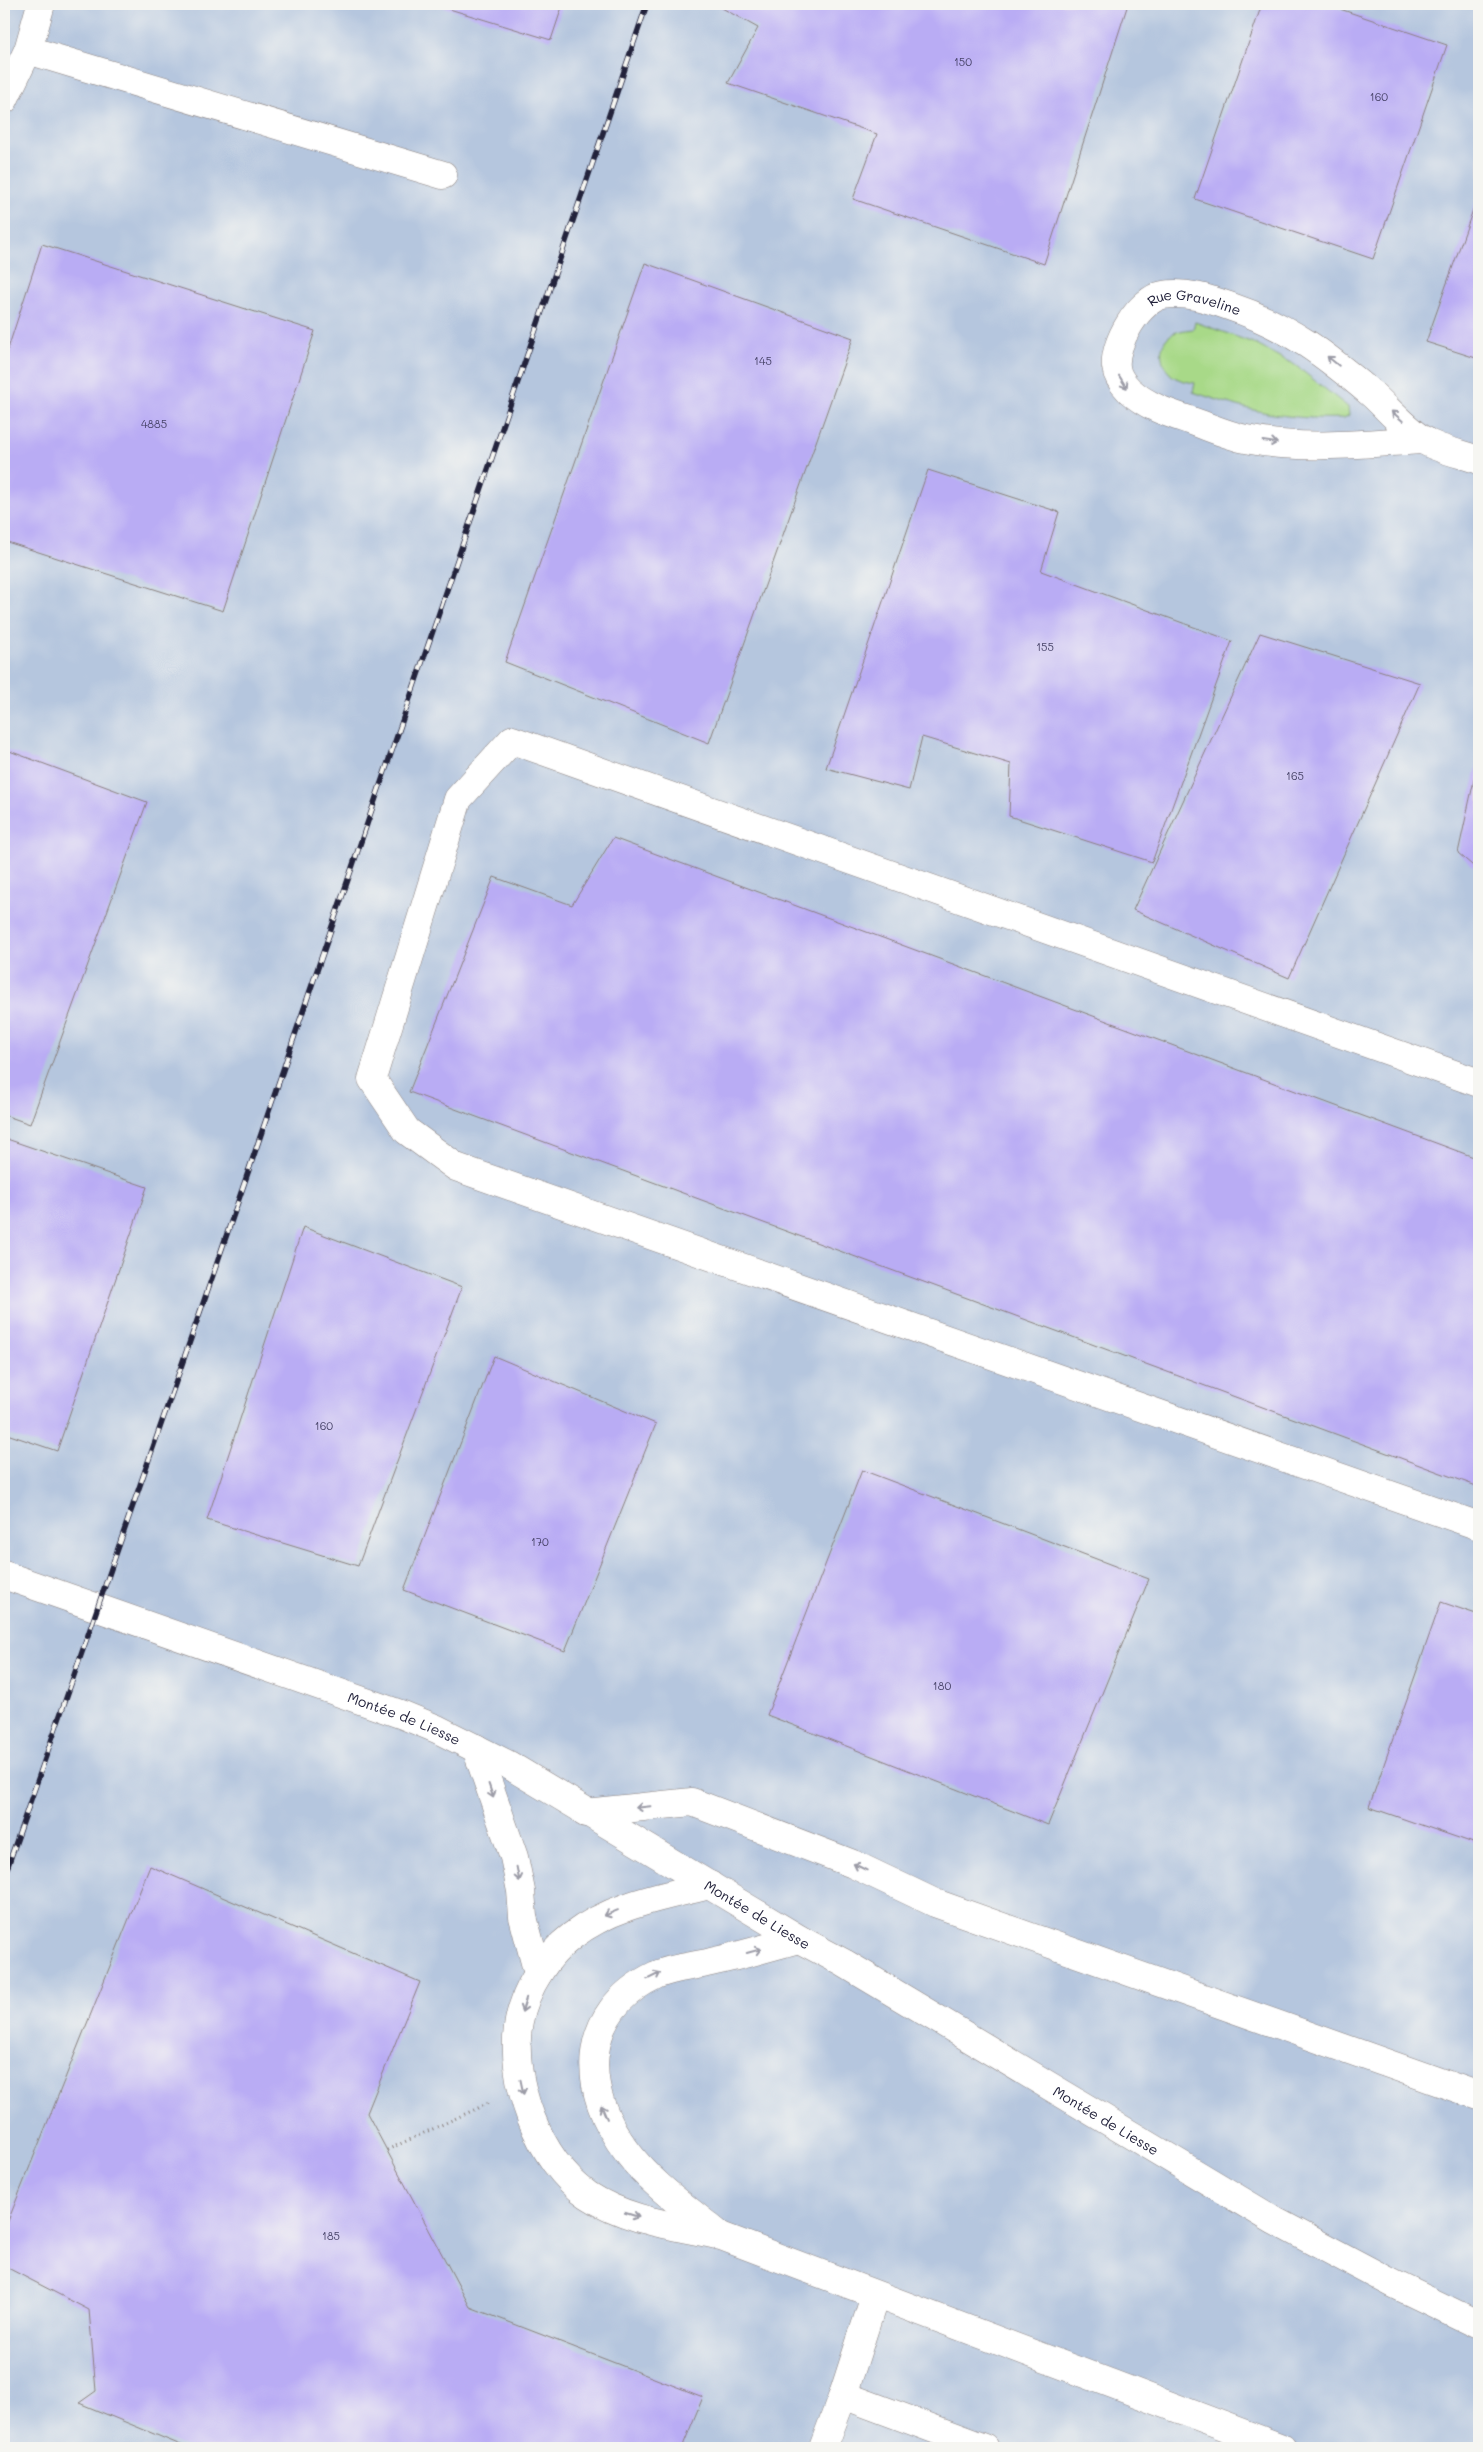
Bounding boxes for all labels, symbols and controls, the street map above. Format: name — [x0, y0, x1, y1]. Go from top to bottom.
house number: 150 — [954, 54, 972, 69]
house number: 160 — [1370, 89, 1388, 104]
street label: Rue Graveline — [1143, 284, 1244, 319]
house number: 145 — [754, 353, 772, 368]
one-way arrow — [1326, 355, 1339, 366]
one-way arrow — [1118, 375, 1129, 389]
one-way arrow — [1390, 411, 1403, 422]
house number: 4885 — [141, 416, 167, 431]
one-way arrow — [1262, 437, 1278, 447]
house number: 155 — [1036, 639, 1054, 654]
house number: 165 — [1286, 768, 1304, 783]
house number: 160 — [315, 1418, 333, 1433]
house number: 170 — [531, 1534, 549, 1549]
house number: 180 — [933, 1678, 951, 1693]
street label: Montée de Liesse — [345, 1687, 464, 1749]
one-way arrow — [487, 1783, 496, 1798]
one-way arrow — [636, 1802, 652, 1812]
one-way arrow — [853, 1862, 868, 1871]
one-way arrow — [514, 1866, 524, 1882]
street label: Montée de Liesse — [701, 1875, 814, 1953]
one-way arrow — [604, 1909, 619, 1918]
one-way arrow — [746, 1946, 762, 1955]
one-way arrow — [646, 1971, 661, 1981]
one-way arrow — [519, 1996, 528, 2012]
one-way arrow — [518, 2078, 527, 2094]
street label: Montée de Liesse — [1050, 2081, 1163, 2159]
one-way arrow — [599, 2105, 609, 2120]
one-way arrow — [623, 2211, 639, 2221]
house number: 185 — [322, 2228, 340, 2243]

